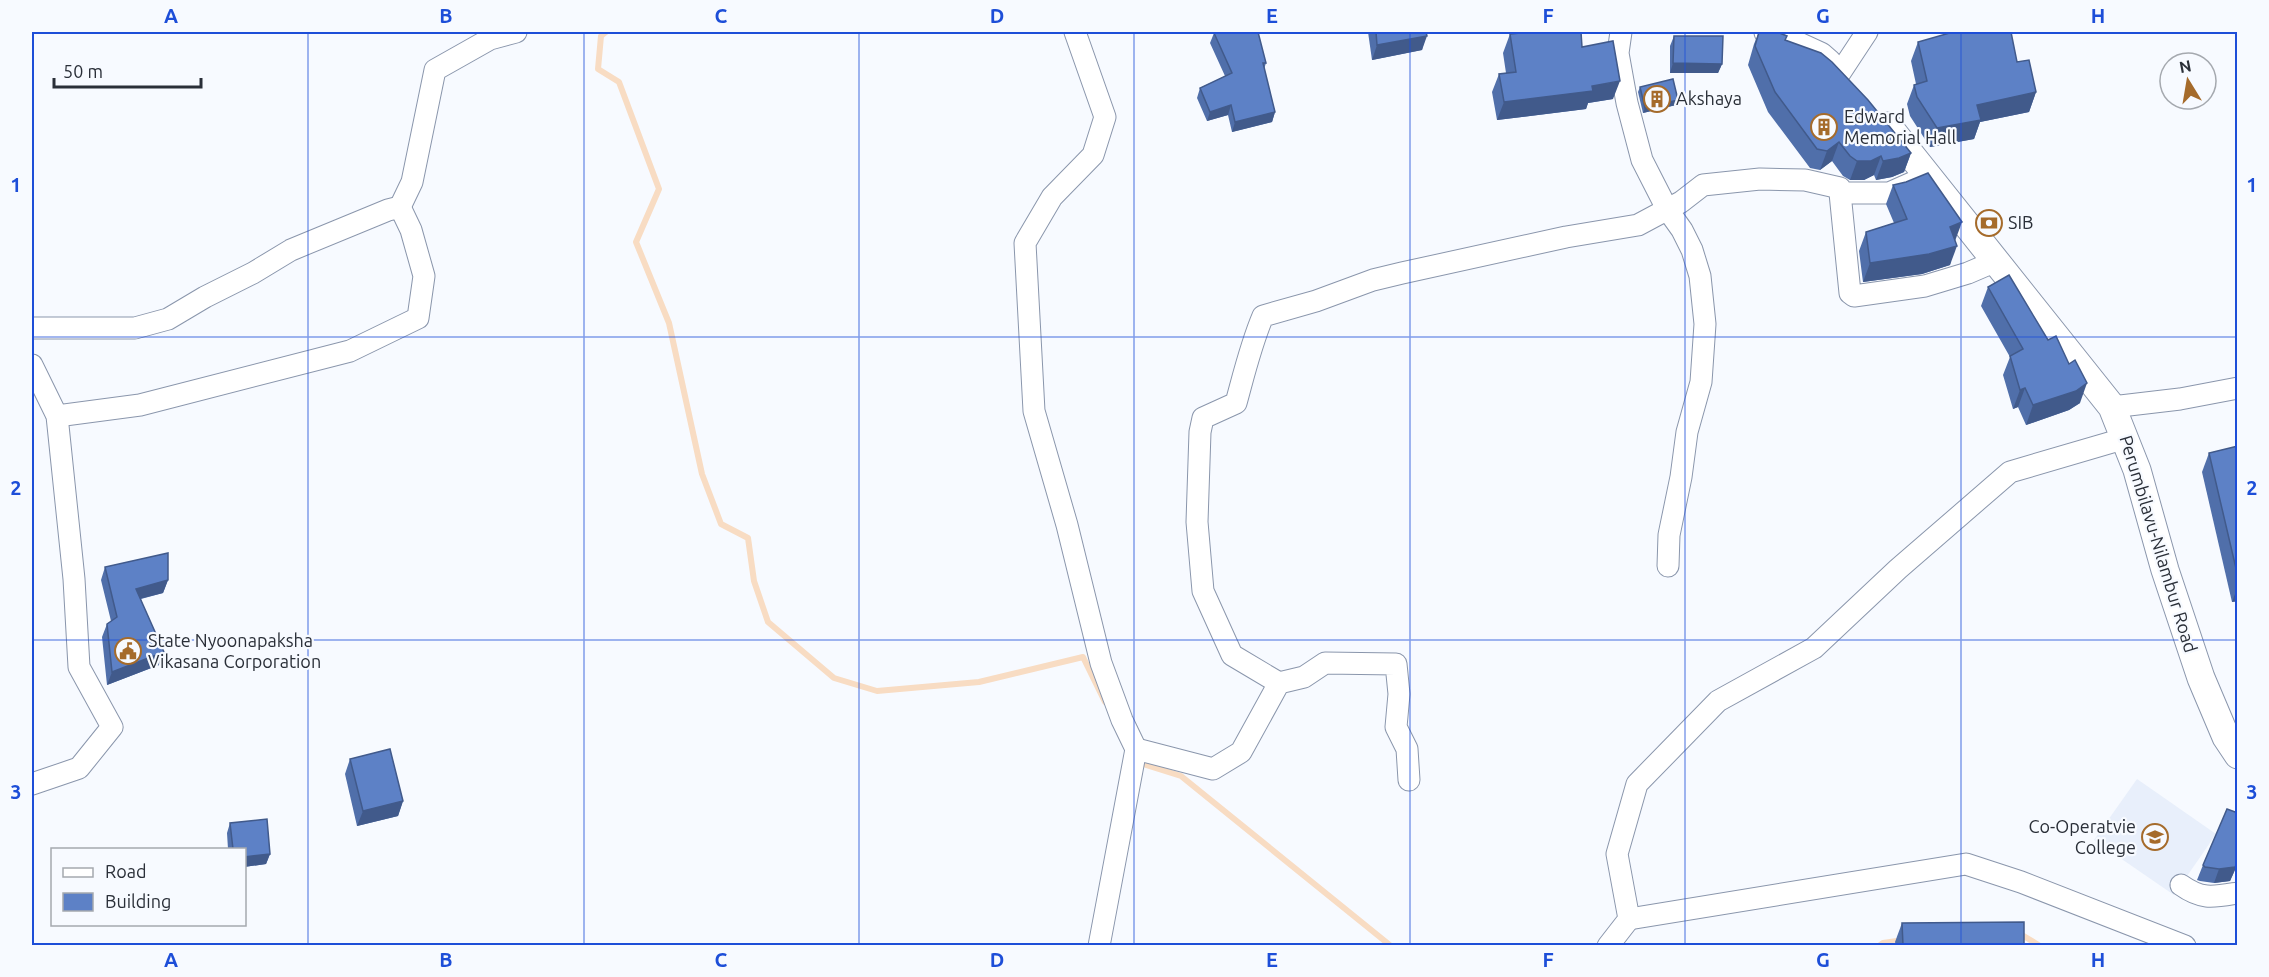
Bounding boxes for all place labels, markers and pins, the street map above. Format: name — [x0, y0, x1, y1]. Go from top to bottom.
building icon: Akshaya — [1642, 84, 1672, 114]
place label: Akshaya — [1676, 88, 1742, 108]
place label: Edward Memorial Hall — [1844, 106, 1956, 147]
building icon: Edward Memorial Hall — [1809, 112, 1839, 142]
bank icon: SIB — [1974, 208, 2004, 238]
place label: SIB — [2008, 212, 2033, 232]
place label: State Nyoonapaksha Vikasana Corporation — [148, 630, 321, 671]
public building icon: State Nyoonapaksha Vikasana Corporation — [113, 636, 143, 666]
place label: Co-Operatvie College — [2029, 816, 2136, 857]
school or university icon: Co-Operatvie College — [2140, 822, 2170, 852]

